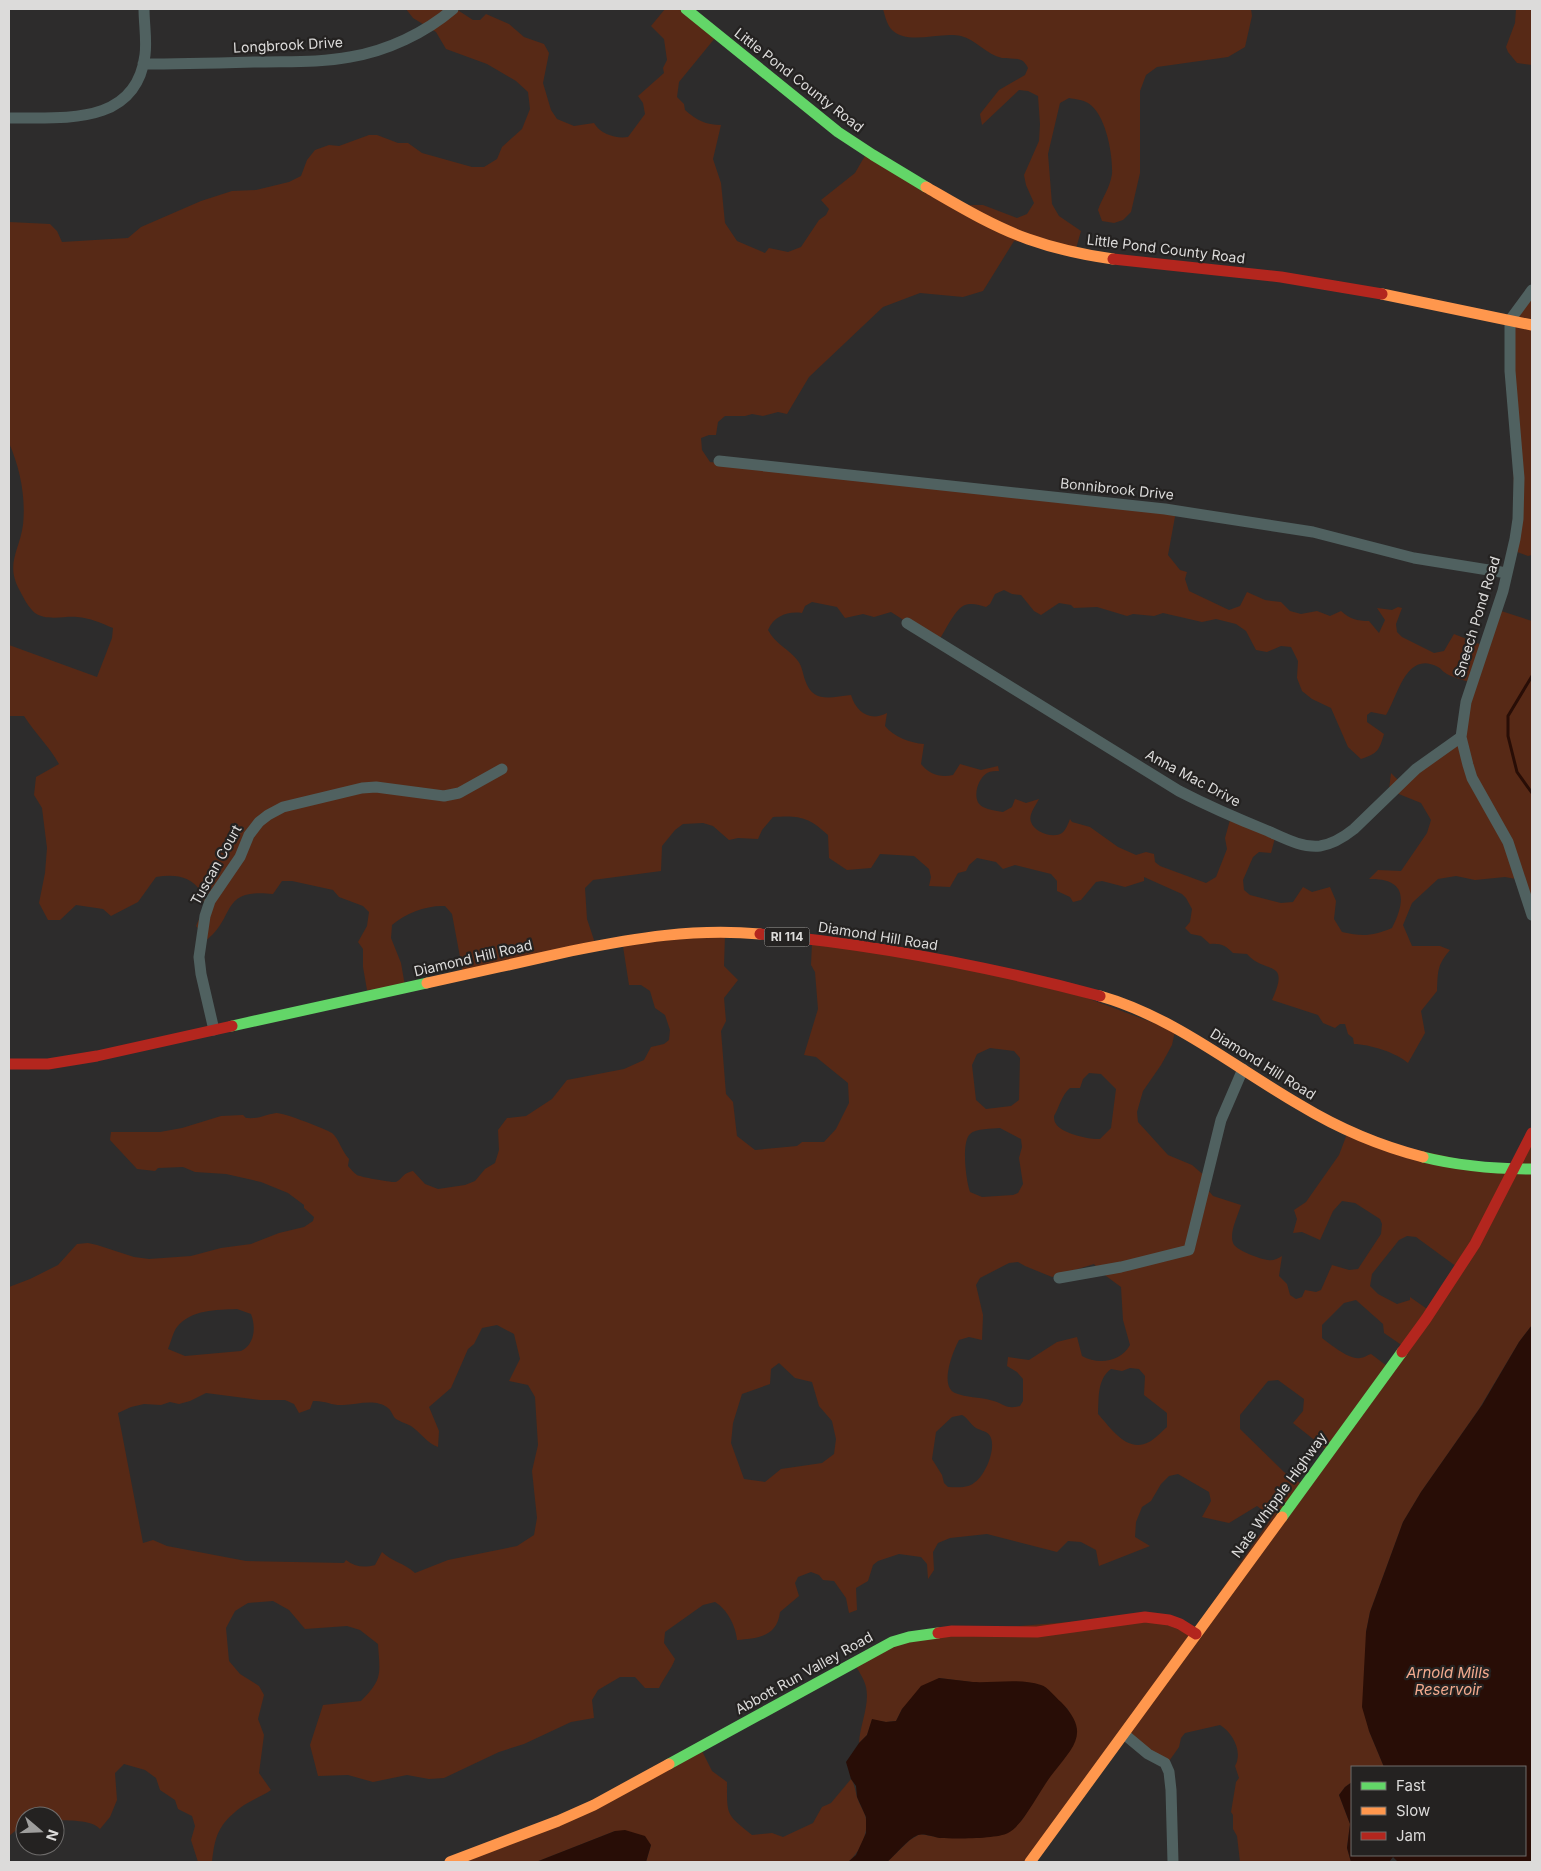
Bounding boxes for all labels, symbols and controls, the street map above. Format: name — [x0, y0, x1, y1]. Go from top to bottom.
street label: Little Pond County Road — [731, 24, 867, 135]
street label: Longbrook Drive — [233, 33, 343, 56]
street label: Little Pond County Road — [1086, 230, 1246, 267]
street label: Bonnibrook Drive — [1059, 474, 1175, 503]
street label: Sneech Pond Road — [1450, 554, 1503, 679]
street label: Anna Mac Drive — [1143, 745, 1244, 810]
street label: Tuscan Court — [187, 821, 245, 908]
street label: Diamond Hill Road — [817, 918, 939, 953]
road number: RI 114 — [764, 928, 810, 946]
street label: Diamond Hill Road — [412, 936, 534, 979]
street label: Diamond Hill Road — [1207, 1024, 1319, 1103]
street label: Nate Whipple Highway — [1227, 1429, 1330, 1561]
street label: Abbott Run Valley Road — [732, 1628, 875, 1717]
water label: Arnold Mills Reservoir — [1405, 1663, 1490, 1699]
legend — [1351, 1766, 1526, 1856]
text: Fast — [1396, 1776, 1426, 1795]
text: Slow — [1396, 1801, 1430, 1820]
north arrow — [15, 1806, 65, 1856]
text: Jam — [1396, 1826, 1426, 1845]
text: N — [43, 1828, 63, 1843]

